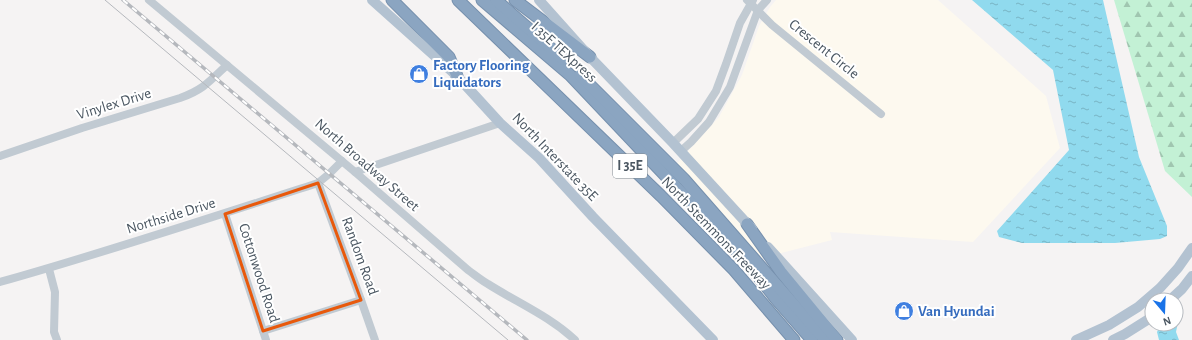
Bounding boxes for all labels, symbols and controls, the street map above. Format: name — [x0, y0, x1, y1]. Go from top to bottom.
street label: Crescent Circle — [786, 16, 862, 82]
street label: I 35E TEXpress — [528, 19, 600, 85]
place label: Factory Flooring Liquidators — [433, 58, 530, 90]
shop icon: Factory Flooring Liquidators — [408, 63, 430, 85]
street label: Vinylex Drive — [75, 86, 153, 122]
street label: North Interstate 35E — [509, 110, 601, 204]
street label: North Broadway Street — [312, 116, 422, 214]
road number: I 35E — [613, 154, 647, 178]
street label: North Stemmons Freeway — [658, 174, 774, 293]
street label: Northside Drive — [125, 195, 217, 237]
street label: Random Road — [339, 215, 381, 297]
street label: Cottonwood Road — [236, 221, 282, 325]
north arrow — [1144, 292, 1184, 332]
shop icon: Van Hyundai — [893, 300, 915, 322]
place label: Van Hyundai — [918, 304, 995, 319]
text: N — [1162, 315, 1173, 327]

